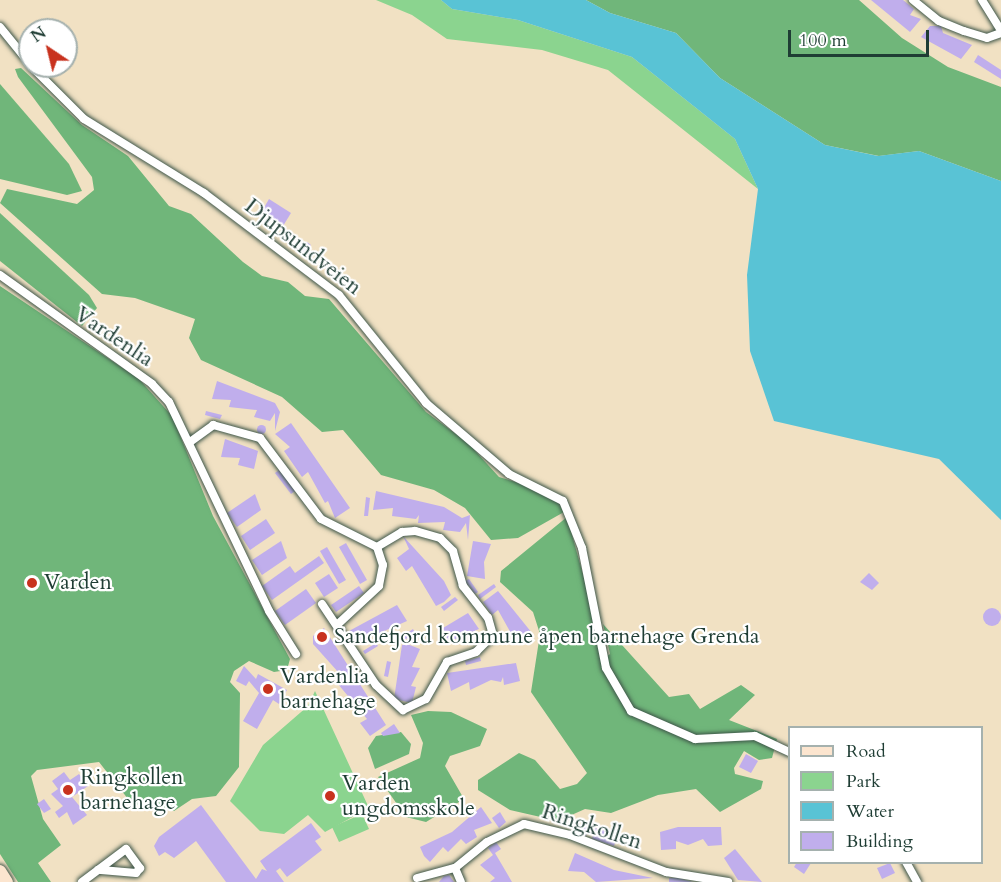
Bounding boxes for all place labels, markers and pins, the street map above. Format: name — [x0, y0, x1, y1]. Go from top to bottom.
place label: Varden — [44, 570, 112, 596]
marker: Varden — [25, 576, 39, 590]
place label: Sandefjord kommune åpen barnehage Grenda — [334, 624, 759, 650]
marker: Sandefjord kommune åpen barnehage Grenda — [315, 630, 329, 644]
place label: Vardenlia barnehage — [280, 663, 376, 714]
marker: Vardenlia barnehage — [261, 682, 275, 696]
place label: Ringkollen barnehage — [80, 764, 184, 816]
place label: Varden ungdomsskole — [342, 770, 475, 822]
marker: Ringkollen barnehage — [61, 783, 75, 797]
marker: Varden ungdomsskole — [323, 789, 337, 803]

